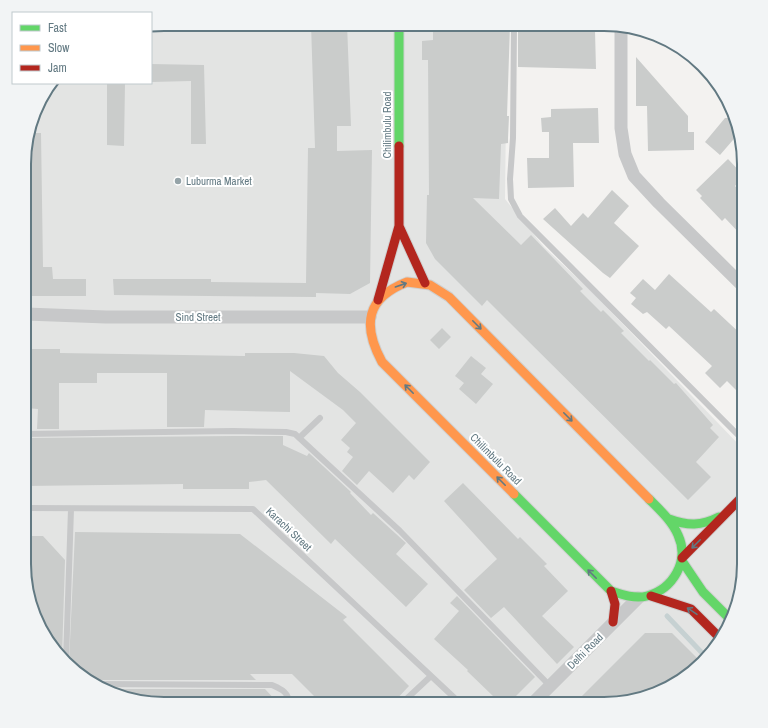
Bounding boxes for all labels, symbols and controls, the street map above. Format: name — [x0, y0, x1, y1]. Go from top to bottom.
legend — [12, 12, 152, 84]
text: Fast — [48, 20, 67, 36]
text: Slow — [48, 40, 70, 56]
text: Jam — [48, 60, 67, 76]
street label: Chilimbulu Road — [380, 91, 394, 159]
place label: Luburma Market — [186, 174, 252, 188]
marker: Luburma Market — [173, 176, 183, 186]
one-way arrow — [394, 280, 406, 288]
street label: Sind Street — [175, 310, 221, 324]
one-way arrow — [472, 320, 482, 330]
one-way arrow — [404, 384, 414, 394]
one-way arrow — [564, 412, 573, 422]
street label: Chilimbulu Road — [467, 430, 525, 488]
one-way arrow — [496, 476, 506, 486]
street label: Karachi Street — [263, 504, 315, 554]
one-way arrow — [691, 539, 701, 549]
one-way arrow — [587, 569, 597, 578]
one-way arrow — [686, 607, 697, 615]
street label: Delhi Road — [564, 630, 606, 672]

